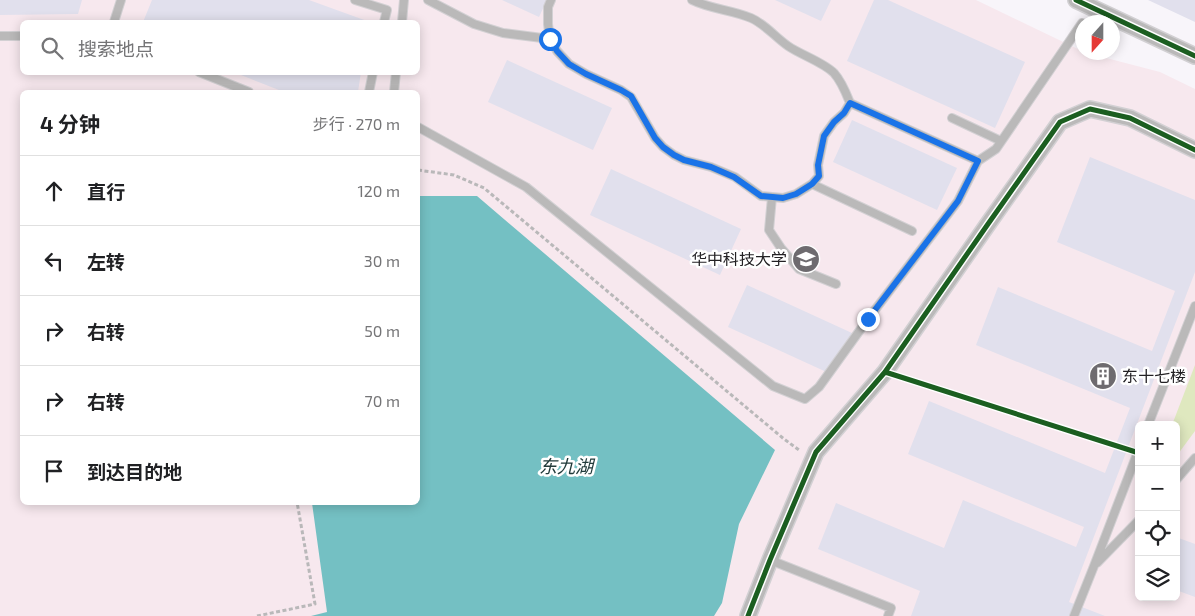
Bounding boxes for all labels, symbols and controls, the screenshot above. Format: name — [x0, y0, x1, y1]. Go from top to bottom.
north arrow — [1075, 15, 1120, 60]
search box — [20, 20, 420, 75]
route start — [539, 28, 562, 51]
icon: search — [38, 34, 66, 62]
text: 搜索地点 — [78, 37, 154, 60]
text: 4 分钟 — [40, 111, 100, 136]
text: 步行 · 270 m — [313, 114, 400, 133]
icon: ahead — [40, 177, 68, 205]
text: 直行 — [87, 180, 125, 203]
text: 120 m — [357, 181, 400, 200]
school or university icon: 华中科技大学 — [791, 244, 821, 274]
icon: left — [40, 247, 68, 275]
place label: 华中科技大学 — [691, 249, 787, 268]
text: 左转 — [87, 250, 125, 273]
text: 30 m — [364, 251, 400, 270]
route end — [857, 308, 880, 331]
icon: right — [40, 317, 68, 345]
text: 右转 — [87, 320, 125, 343]
text: 50 m — [364, 321, 400, 340]
building icon: 东十七楼 — [1088, 361, 1118, 391]
place label: 东十七楼 — [1122, 366, 1186, 385]
icon: right — [40, 387, 68, 415]
text: 右转 — [87, 390, 125, 413]
text: 70 m — [365, 391, 400, 410]
map controls — [1135, 421, 1180, 601]
button: + — [1135, 421, 1180, 466]
water label: 东九湖 — [539, 455, 596, 477]
icon: arrive — [40, 457, 68, 485]
text: 到达目的地 — [87, 460, 182, 483]
button: − — [1135, 466, 1180, 511]
button: locate — [1135, 511, 1180, 556]
button: layers — [1135, 556, 1180, 601]

